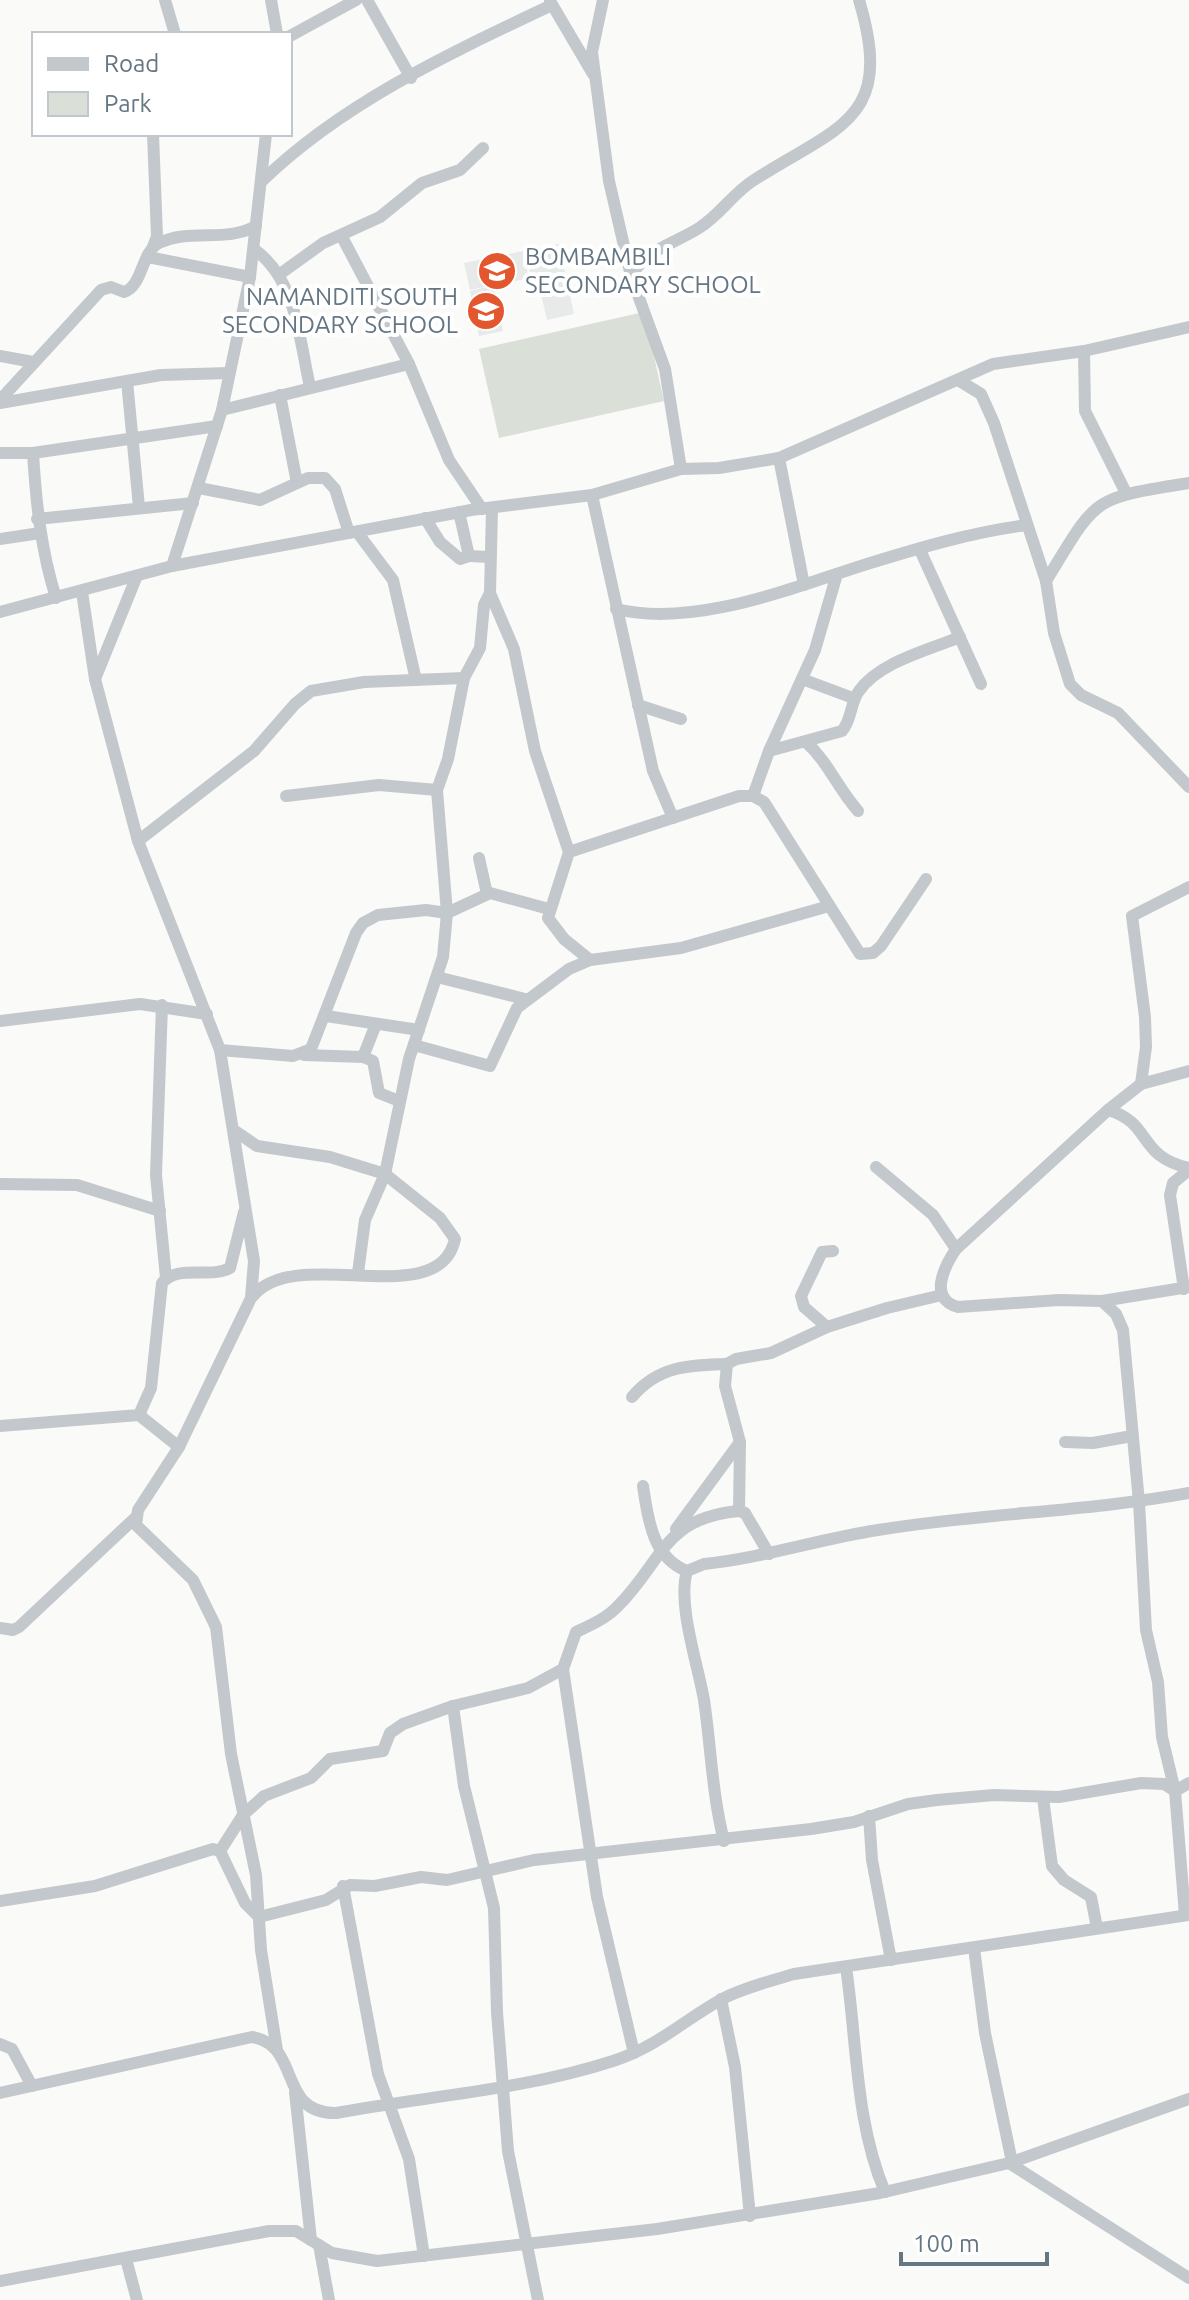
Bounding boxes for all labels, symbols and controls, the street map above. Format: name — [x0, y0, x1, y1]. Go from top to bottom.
legend — [32, 32, 292, 136]
text: Road — [104, 50, 159, 77]
text: Park — [104, 90, 152, 117]
place label: BOMBAMBILI SECONDARY SCHOOL — [525, 243, 761, 298]
school or university icon: BOMBAMBILI SECONDARY SCHOOL — [476, 250, 518, 292]
place label: NAMANDITI SOUTH SECONDARY SCHOOL — [222, 283, 458, 338]
school or university icon: NAMANDITI SOUTH SECONDARY SCHOOL — [465, 290, 507, 332]
scale bar — [901, 2216, 1047, 2266]
text: 100 m — [913, 2230, 980, 2257]

